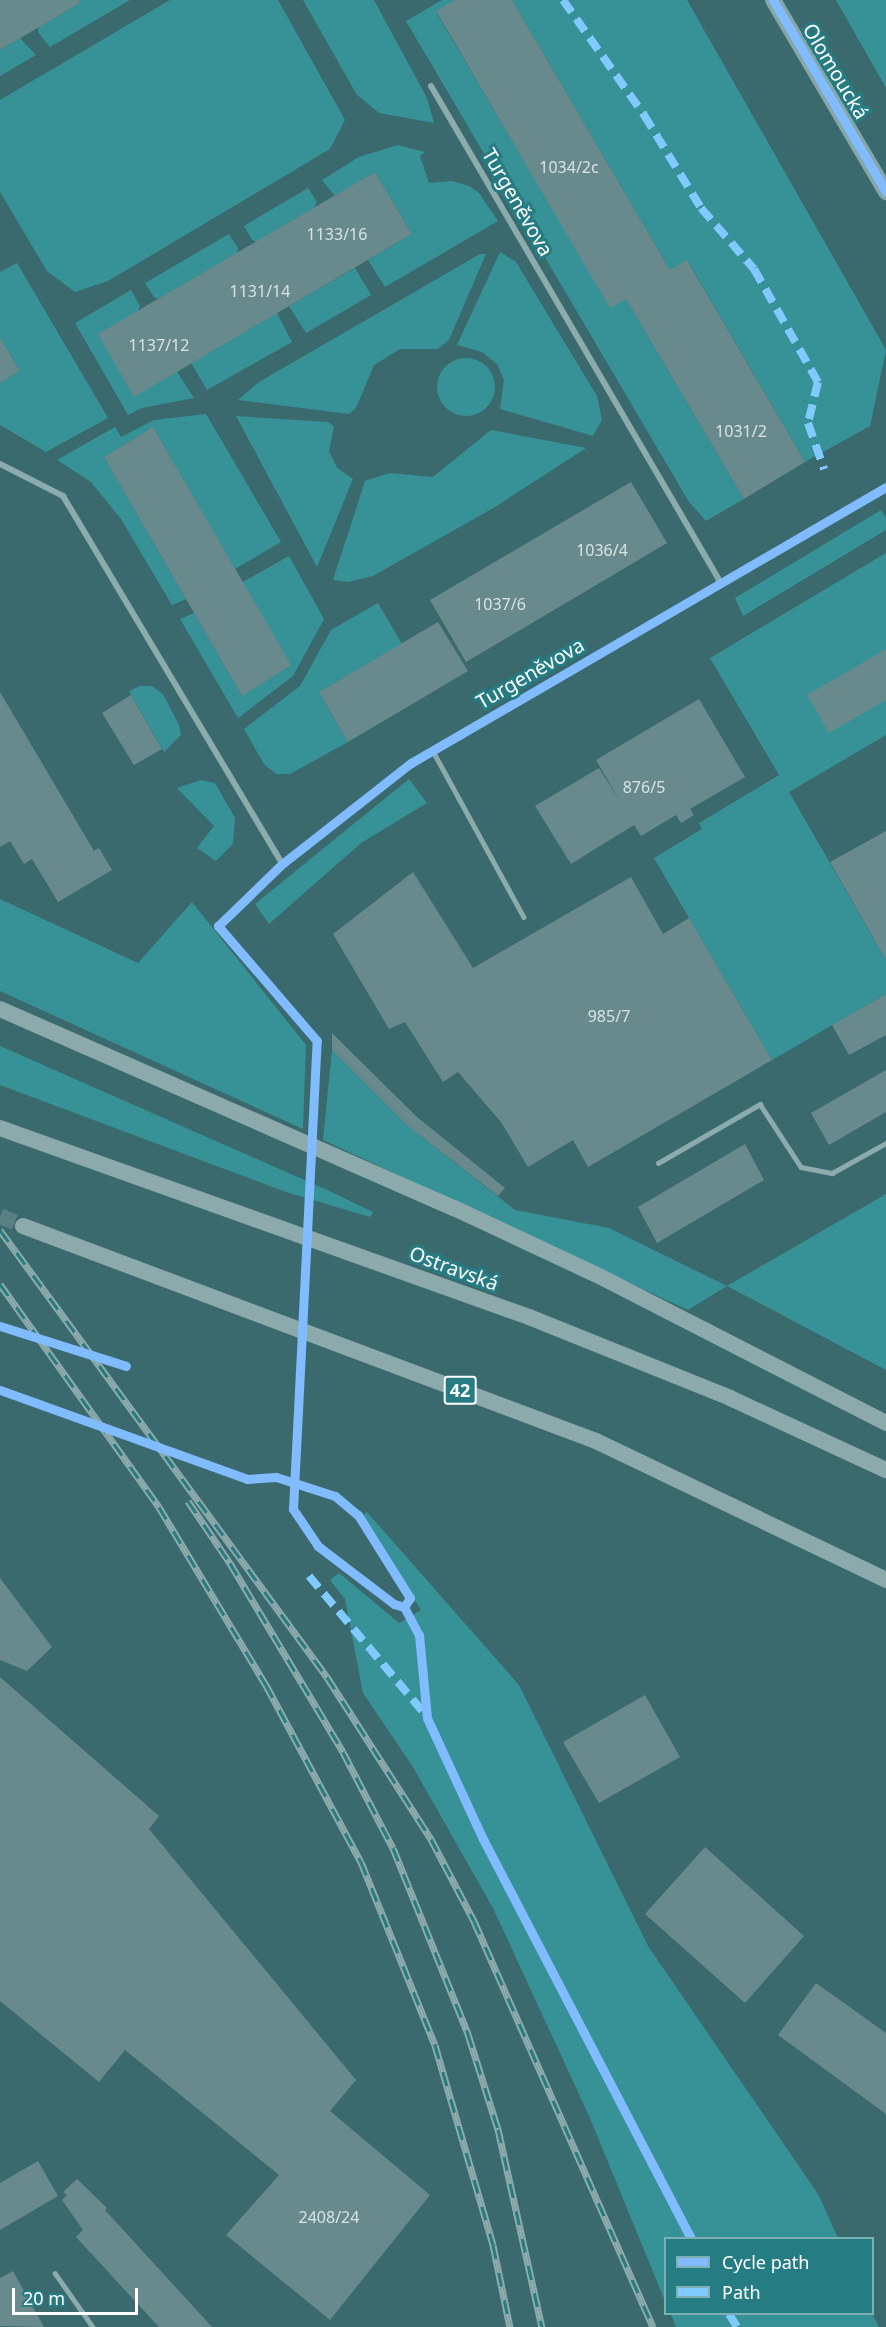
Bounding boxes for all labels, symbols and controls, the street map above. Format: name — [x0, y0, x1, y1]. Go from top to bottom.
street label: Olomoucká — [798, 19, 874, 123]
street label: Turgeněvova — [477, 144, 559, 260]
house number: 1034/2c — [539, 157, 599, 177]
house number: 1133/16 — [307, 224, 367, 244]
house number: 1131/14 — [230, 281, 290, 301]
house number: 1137/12 — [129, 335, 189, 355]
house number: 1031/2 — [715, 421, 767, 441]
house number: 1036/4 — [576, 540, 628, 560]
house number: 1037/6 — [474, 594, 526, 614]
street label: Turgeněvova — [472, 632, 588, 714]
house number: 876/5 — [623, 777, 665, 797]
house number: 985/7 — [588, 1006, 630, 1026]
street label: Ostravská — [406, 1241, 502, 1295]
road number: 42 — [444, 1375, 476, 1405]
house number: 2408/24 — [299, 2207, 359, 2227]
legend — [664, 2237, 874, 2315]
text: Cycle path — [722, 2250, 809, 2274]
scale bar — [15, 2276, 141, 2314]
text: Path — [722, 2280, 761, 2304]
text: 20 m — [23, 2286, 65, 2310]

